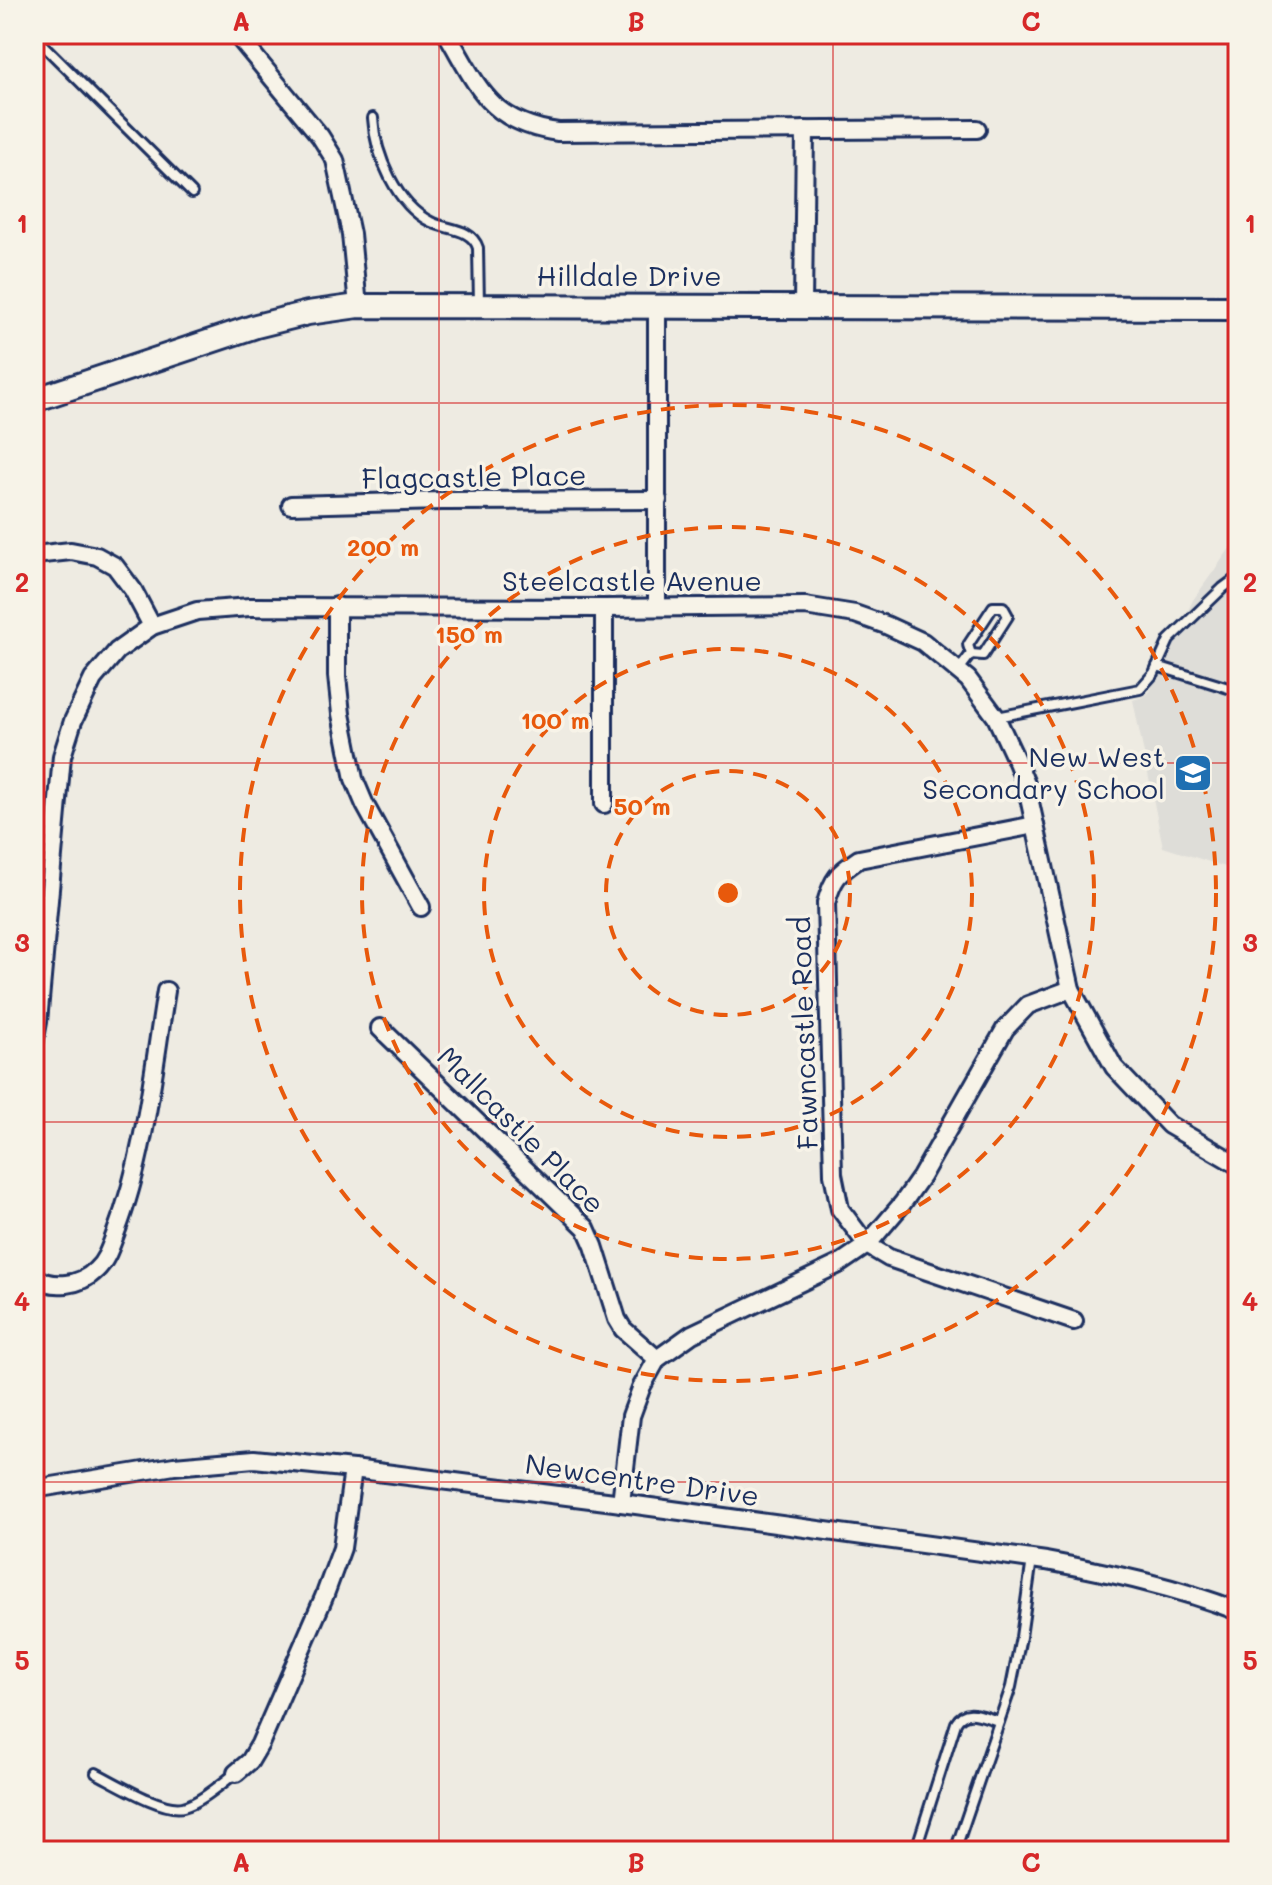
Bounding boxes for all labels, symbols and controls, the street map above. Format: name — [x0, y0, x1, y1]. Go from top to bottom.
text: A — [232, 4, 250, 38]
text: B — [627, 4, 645, 38]
text: C — [1021, 4, 1041, 38]
text: 1 — [16, 206, 28, 240]
text: 1 — [1244, 206, 1256, 240]
street label: Hilldale Drive — [536, 257, 722, 293]
street label: Flagcastle Place — [361, 456, 587, 496]
text: 200 m — [347, 531, 419, 562]
street label: Steelcastle Avenue — [502, 562, 762, 598]
text: 2 — [15, 565, 29, 599]
text: 2 — [1243, 565, 1257, 599]
text: 150 m — [435, 618, 503, 649]
text: 100 m — [520, 704, 590, 735]
place label: New West Secondary School — [922, 738, 1165, 806]
school or university icon: New West Secondary School — [1172, 752, 1214, 794]
text: 50 m — [613, 790, 671, 821]
centre of rings — [714, 879, 742, 907]
street label: Fawncastle Road — [781, 916, 825, 1150]
text: 3 — [14, 925, 30, 959]
text: 3 — [1242, 925, 1258, 959]
street label: Mallcastle Place — [430, 1038, 613, 1221]
text: 4 — [14, 1284, 30, 1318]
text: 4 — [1242, 1284, 1258, 1318]
street label: Newcentre Drive — [523, 1445, 761, 1513]
text: 5 — [14, 1643, 30, 1677]
text: 5 — [1242, 1643, 1258, 1677]
text: A — [232, 1845, 250, 1879]
text: B — [627, 1845, 645, 1879]
text: C — [1021, 1845, 1041, 1879]

